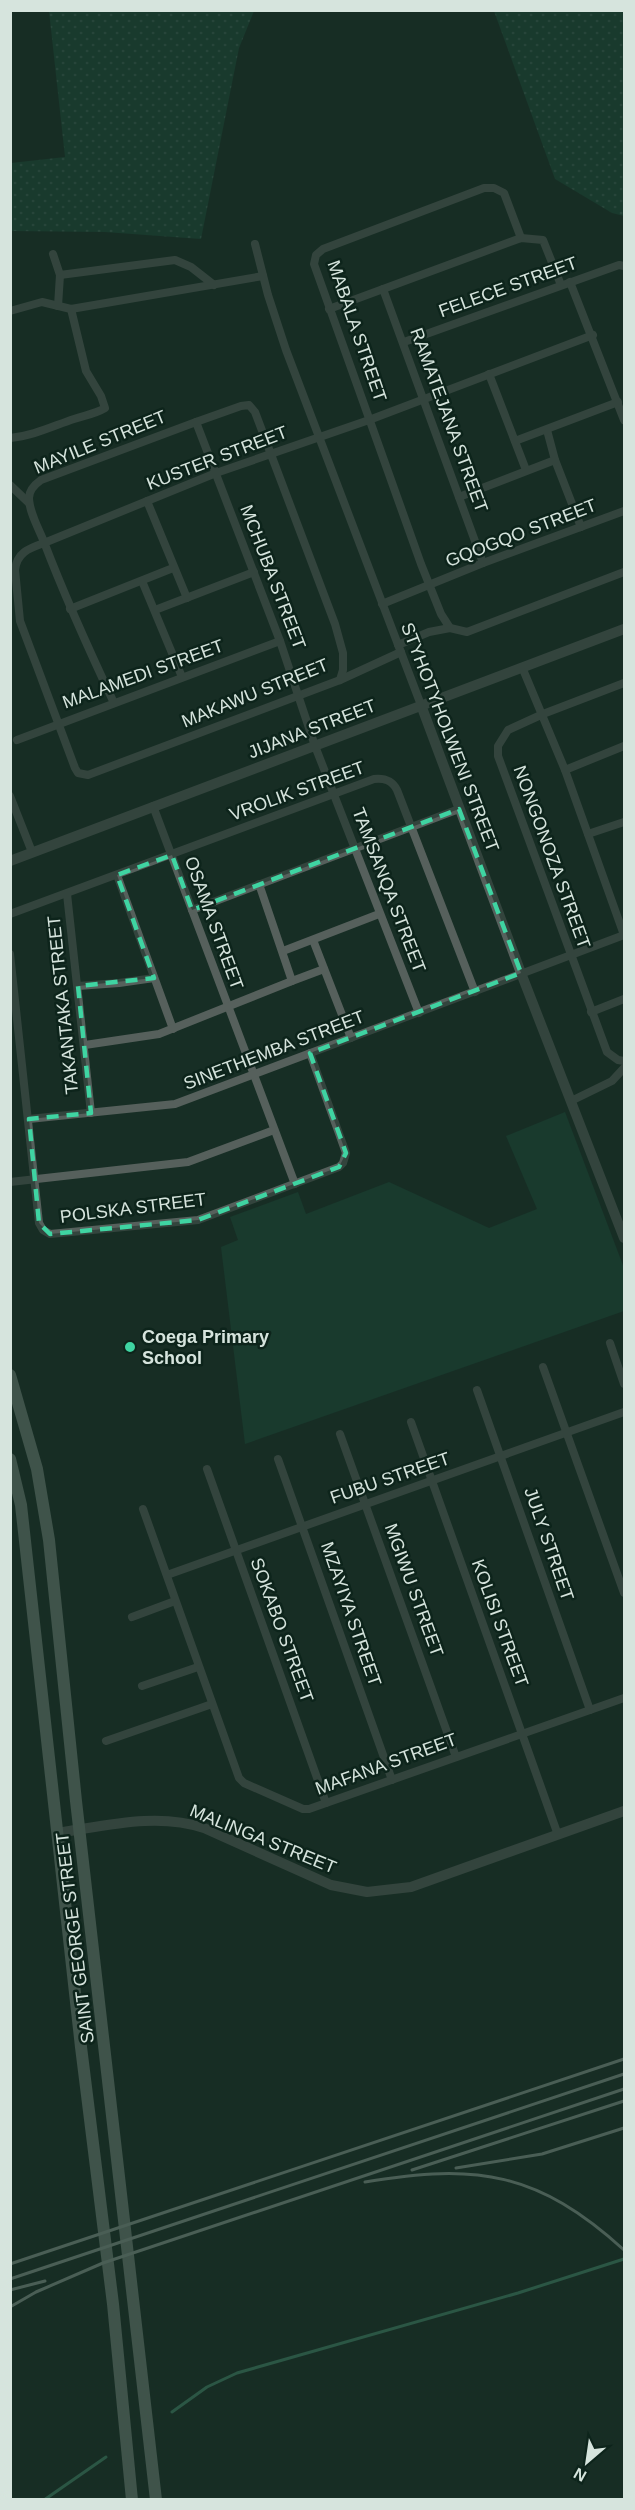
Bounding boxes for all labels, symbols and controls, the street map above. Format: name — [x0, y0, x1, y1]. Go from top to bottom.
street label: FELECE STREET — [436, 253, 580, 321]
street label: MABALA STREET — [323, 258, 391, 404]
street label: RAMATEJANA STREET — [406, 325, 492, 515]
street label: MAYILE STREET — [31, 406, 169, 478]
street label: KUSTER STREET — [144, 422, 290, 494]
street label: GQOGQO STREET — [443, 495, 599, 571]
street label: MCHUBA STREET — [236, 502, 310, 652]
street label: STYHOTYHOLWENI STREET — [397, 620, 503, 854]
street label: MALAMEDI STREET — [60, 636, 226, 712]
street label: MAKAWU STREET — [179, 654, 331, 732]
street label: JIJANA STREET — [245, 695, 379, 763]
street label: VROLIK STREET — [227, 757, 367, 825]
street label: NONGONOZA STREET — [510, 763, 594, 951]
street label: TAMSANQA STREET — [348, 805, 430, 975]
street label: OSAMA STREET — [181, 854, 247, 992]
street label: TAKANTAKA STREET — [44, 915, 82, 1095]
street label: SINETHEMBA STREET — [181, 1006, 367, 1094]
street label: POLSKA STREET — [59, 1189, 207, 1227]
place label: Coega Primary School — [142, 1327, 269, 1368]
marker: Coega Primary School — [123, 1340, 137, 1354]
street label: FUBU STREET — [328, 1448, 452, 1508]
street label: JULY STREET — [520, 1485, 578, 1603]
street label: MGIWU STREET — [381, 1521, 447, 1659]
street label: MZAYIYA STREET — [317, 1539, 385, 1689]
street label: SOKABO STREET — [247, 1555, 317, 1705]
street label: KOLISI STREET — [468, 1557, 532, 1689]
street label: MAFANA STREET — [313, 1729, 459, 1799]
street label: MALINGA STREET — [187, 1801, 339, 1877]
street label: SAINT GEORGE STREET — [52, 1831, 98, 2045]
north arrow — [557, 2432, 617, 2492]
text: N — [571, 2464, 589, 2485]

